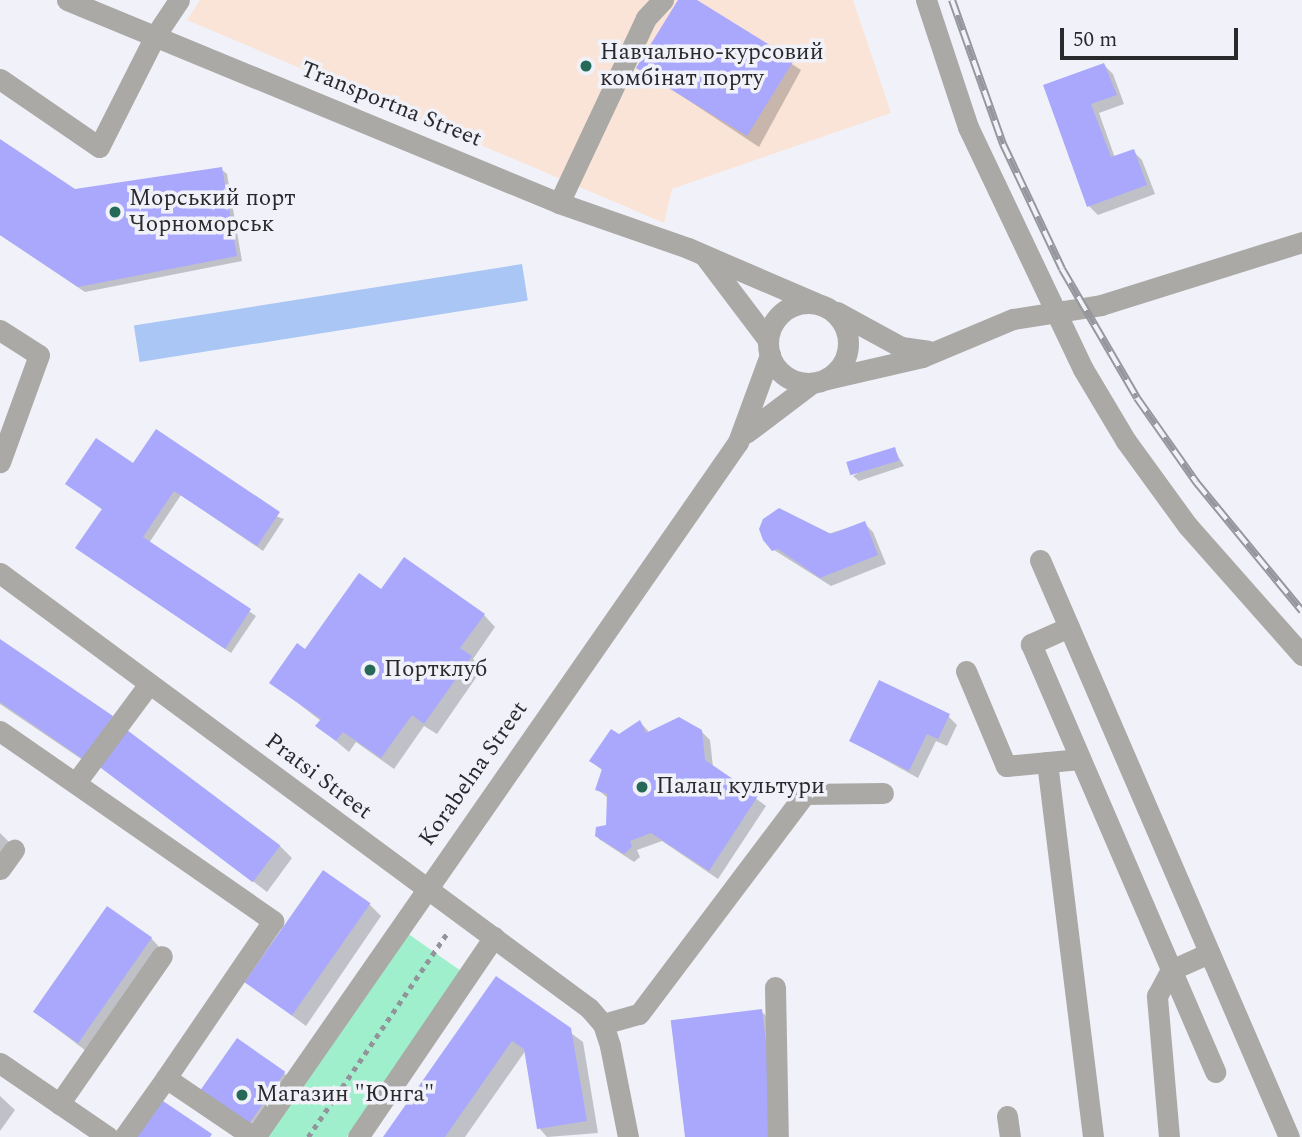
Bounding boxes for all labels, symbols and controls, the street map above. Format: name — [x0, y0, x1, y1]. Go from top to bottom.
scale bar — [1064, 14, 1242, 58]
text: 50 m — [1073, 24, 1117, 56]
place label: Навчально-курсовий комбінат порту — [600, 39, 823, 93]
street label: Transportna Street — [297, 56, 485, 154]
marker: Навчально-курсовий комбінат порту — [578, 58, 594, 74]
place label: Морський порт Чорноморськ — [129, 185, 296, 239]
marker: Морський порт Чорноморськ — [107, 204, 123, 220]
place label: Портклуб — [384, 656, 487, 684]
marker: Портклуб — [362, 662, 378, 678]
street label: Korabelna Street — [414, 696, 534, 852]
street label: Pratsi Street — [259, 728, 377, 826]
place label: Палац культури — [656, 773, 825, 801]
marker: Палац культури — [634, 779, 650, 795]
place label: Магазин "Юнга" — [256, 1081, 434, 1109]
marker: Магазин "Юнга" — [234, 1087, 250, 1103]

